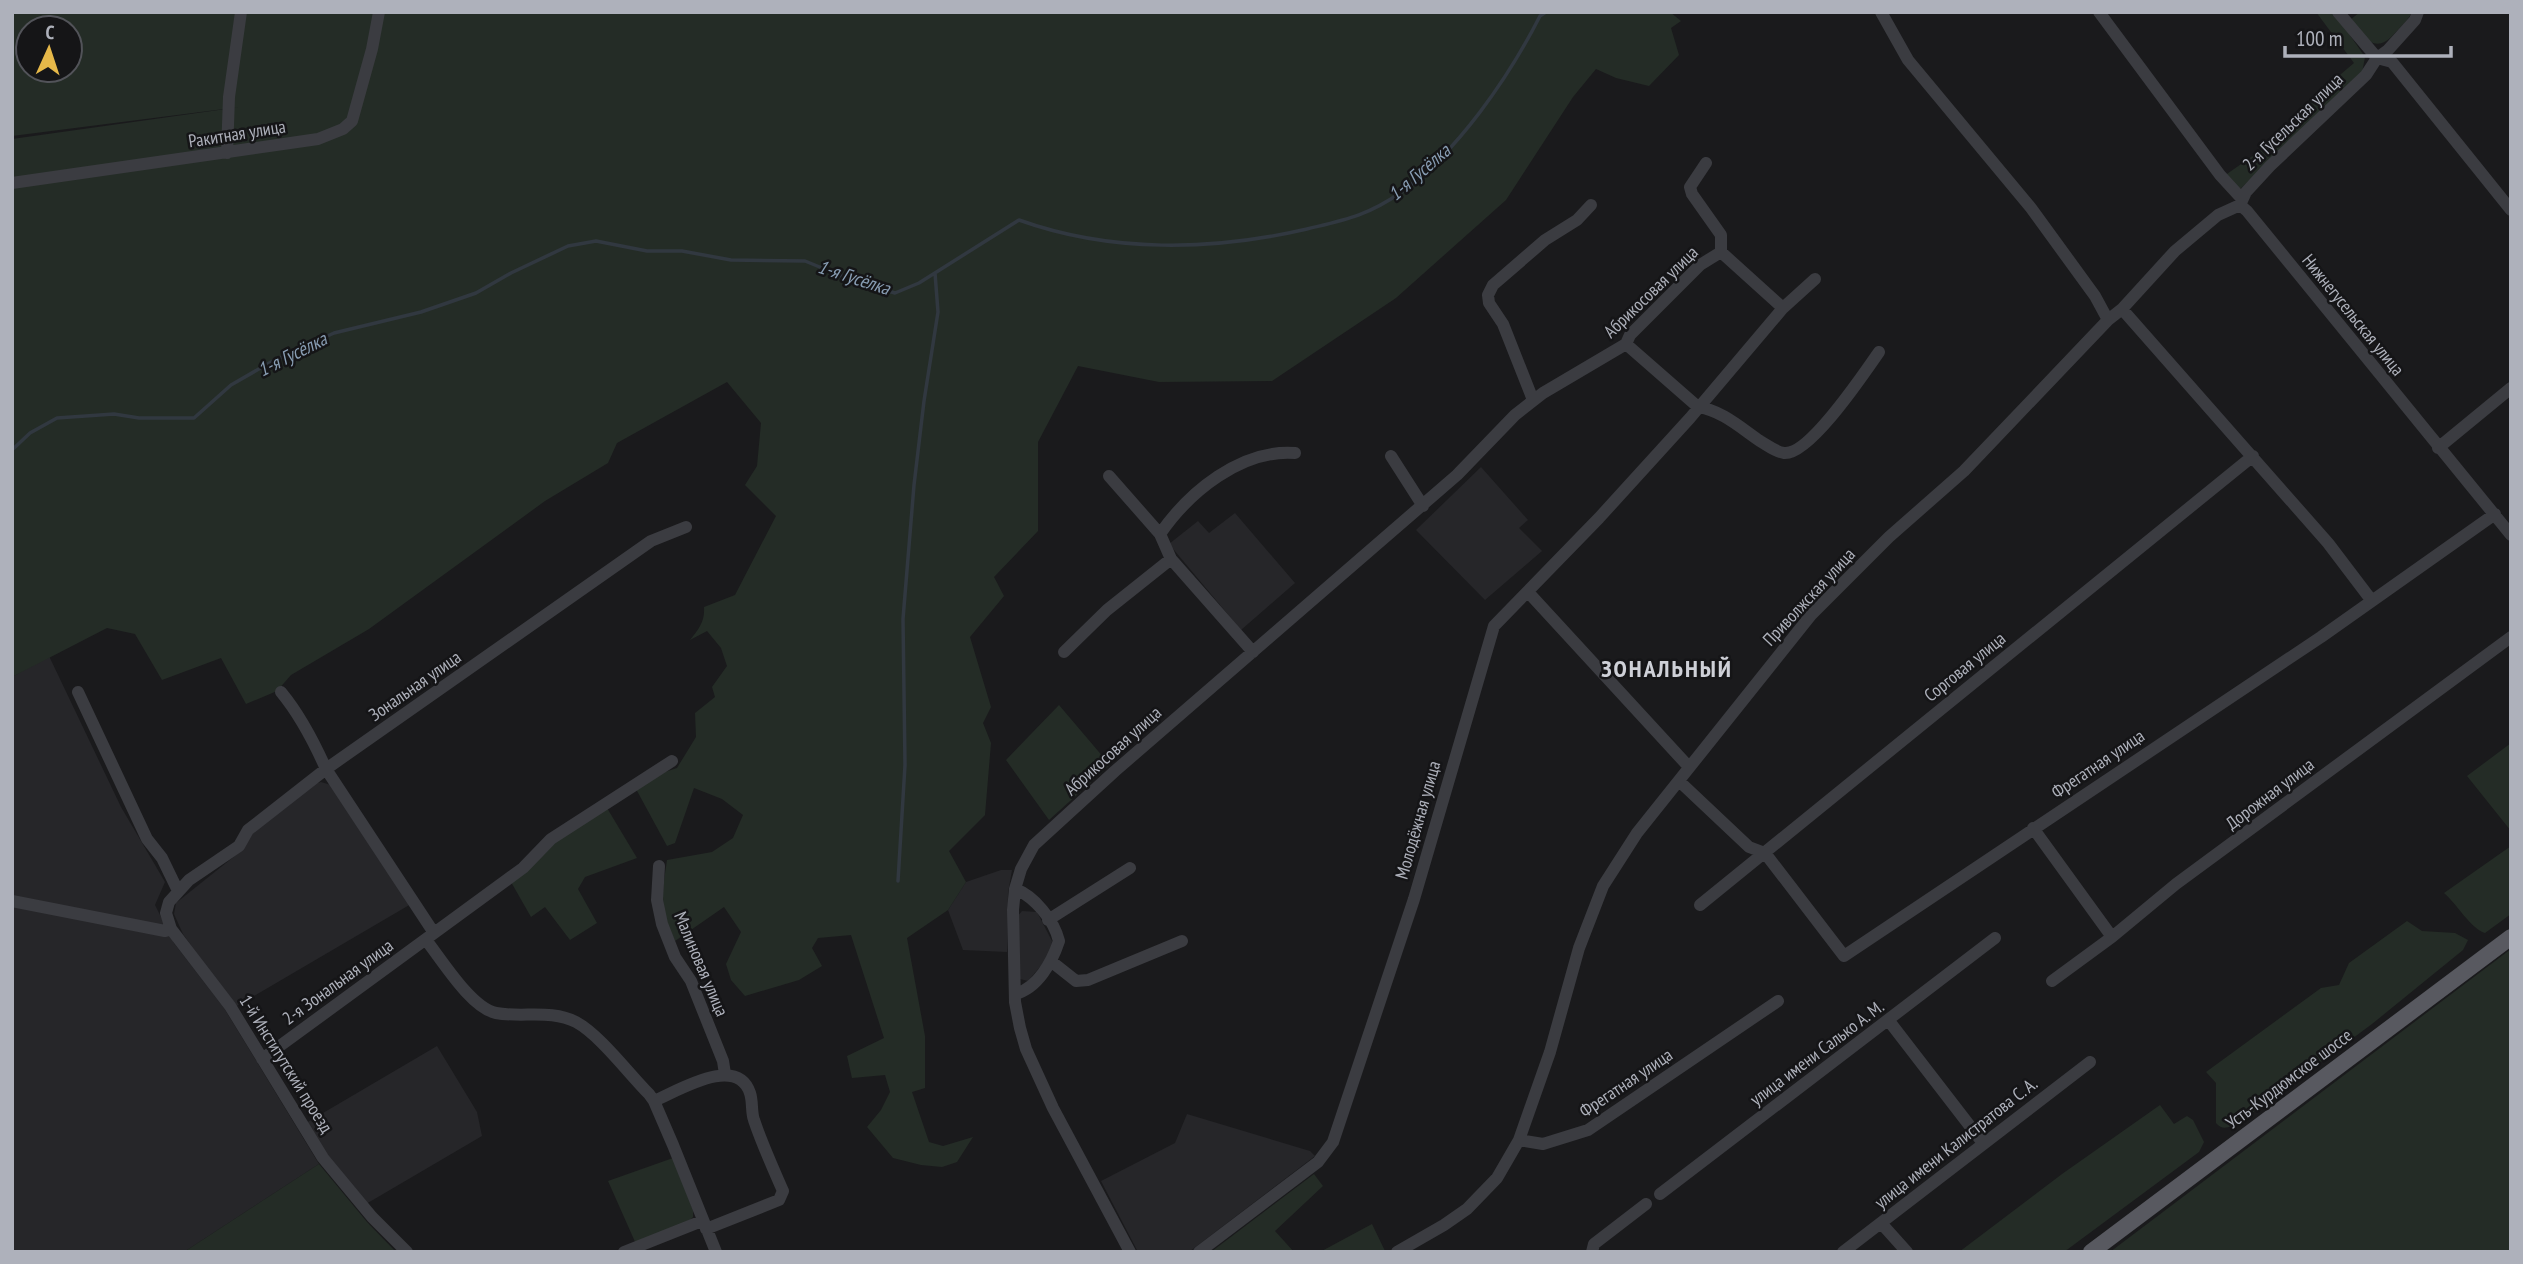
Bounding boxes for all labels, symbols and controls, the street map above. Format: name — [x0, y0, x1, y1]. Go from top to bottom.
north arrow — [14, 14, 84, 84]
scale bar — [2285, 14, 2451, 58]
text: С — [45, 20, 55, 44]
text: 100 m — [2296, 25, 2342, 52]
street label: 2-я Гусельская улица — [2238, 68, 2348, 175]
street label: Ракитная улица — [187, 114, 287, 153]
water label: 1-я Гусёлка — [1383, 138, 1456, 205]
street label: Абрикосовая улица — [1599, 241, 1703, 342]
street label: Нижнегусельская улица — [2297, 249, 2409, 380]
water label: 1-я Гусёлка — [815, 254, 894, 300]
water label: 1-я Гусёлка — [253, 326, 332, 382]
street label: Приволжская улица — [1758, 543, 1860, 650]
street label: Сорговая улица — [1919, 627, 2010, 706]
street label: Зональная улица — [364, 645, 465, 726]
district label: ЗОНАЛЬНЫЙ — [1601, 653, 1733, 684]
street label: Абрикосовая улица — [1059, 701, 1166, 800]
street label: Фрегатная улица — [2047, 724, 2149, 803]
street label: Дорожная улица — [2221, 753, 2319, 834]
street label: Молодёжная улица — [1390, 758, 1445, 882]
street label: Малиновая улица — [669, 908, 734, 1020]
street label: 2-я Зональная улица — [278, 934, 398, 1030]
street label: 1-й Институтский проезд — [235, 990, 338, 1137]
street label: улица имени Салько А. М. — [1745, 995, 1888, 1110]
street label: Усть-Курдюмское шоссе — [2221, 1024, 2357, 1134]
street label: Фрегатная улица — [1575, 1043, 1677, 1122]
street label: улица имени Калистратова С. А. — [1870, 1072, 2042, 1213]

